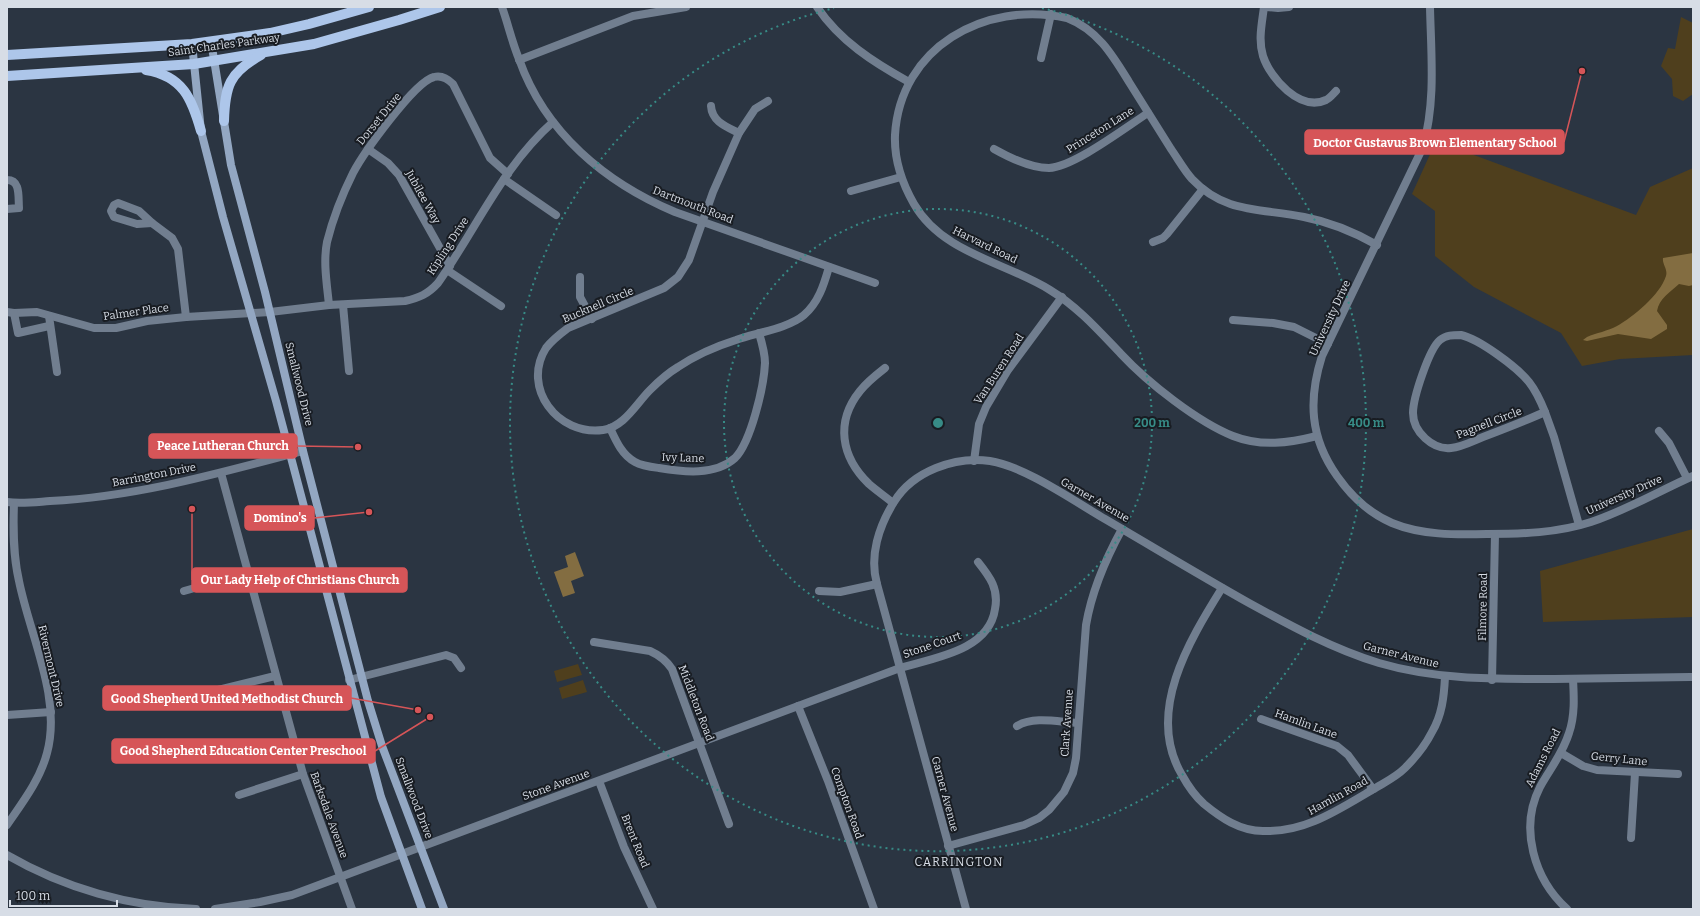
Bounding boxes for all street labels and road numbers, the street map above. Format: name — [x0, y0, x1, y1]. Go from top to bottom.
street label: Saint Charles Parkway — [167, 31, 281, 59]
street label: Dorset Drive — [354, 90, 404, 148]
street label: Princeton Lane — [1064, 104, 1136, 156]
street label: Jubilee Way — [402, 167, 443, 226]
street label: Dartmouth Road — [651, 184, 735, 226]
street label: Kipling Drive — [424, 215, 472, 277]
street label: Harvard Road — [951, 224, 1020, 266]
street label: University Drive — [1307, 278, 1353, 358]
street label: Bucknell Circle — [560, 284, 636, 326]
street label: Palmer Place — [102, 301, 170, 323]
street label: Van Buren Road — [971, 331, 1027, 407]
street label: Smallwood Drive — [282, 341, 316, 427]
street label: Pagnell Circle — [1454, 405, 1524, 441]
street label: Ivy Lane — [661, 451, 705, 465]
street label: Barrington Drive — [111, 461, 197, 489]
street label: University Drive — [1584, 472, 1664, 518]
street label: Garner Avenue — [1058, 475, 1132, 525]
street label: Filmore Road — [1476, 572, 1490, 641]
street label: Rivermont Drive — [35, 624, 67, 708]
street label: Stone Court — [901, 629, 963, 661]
street label: Garner Avenue — [1362, 639, 1440, 671]
street label: Middleton Road — [676, 663, 717, 743]
street label: Clark Avenue — [1058, 689, 1076, 757]
street label: Hamlin Lane — [1273, 707, 1339, 741]
street label: Adams Road — [1523, 726, 1563, 789]
street label: Gerry Lane — [1590, 750, 1648, 768]
street label: Garner Avenue — [929, 755, 961, 833]
street label: Smallwood Drive — [393, 756, 435, 840]
street label: Compton Road — [828, 765, 866, 841]
street label: Stone Avenue — [521, 767, 591, 803]
street label: Barksdale Avenue — [307, 770, 351, 860]
street label: Hamlin Road — [1306, 774, 1371, 818]
street label: Brent Road — [618, 812, 652, 870]

